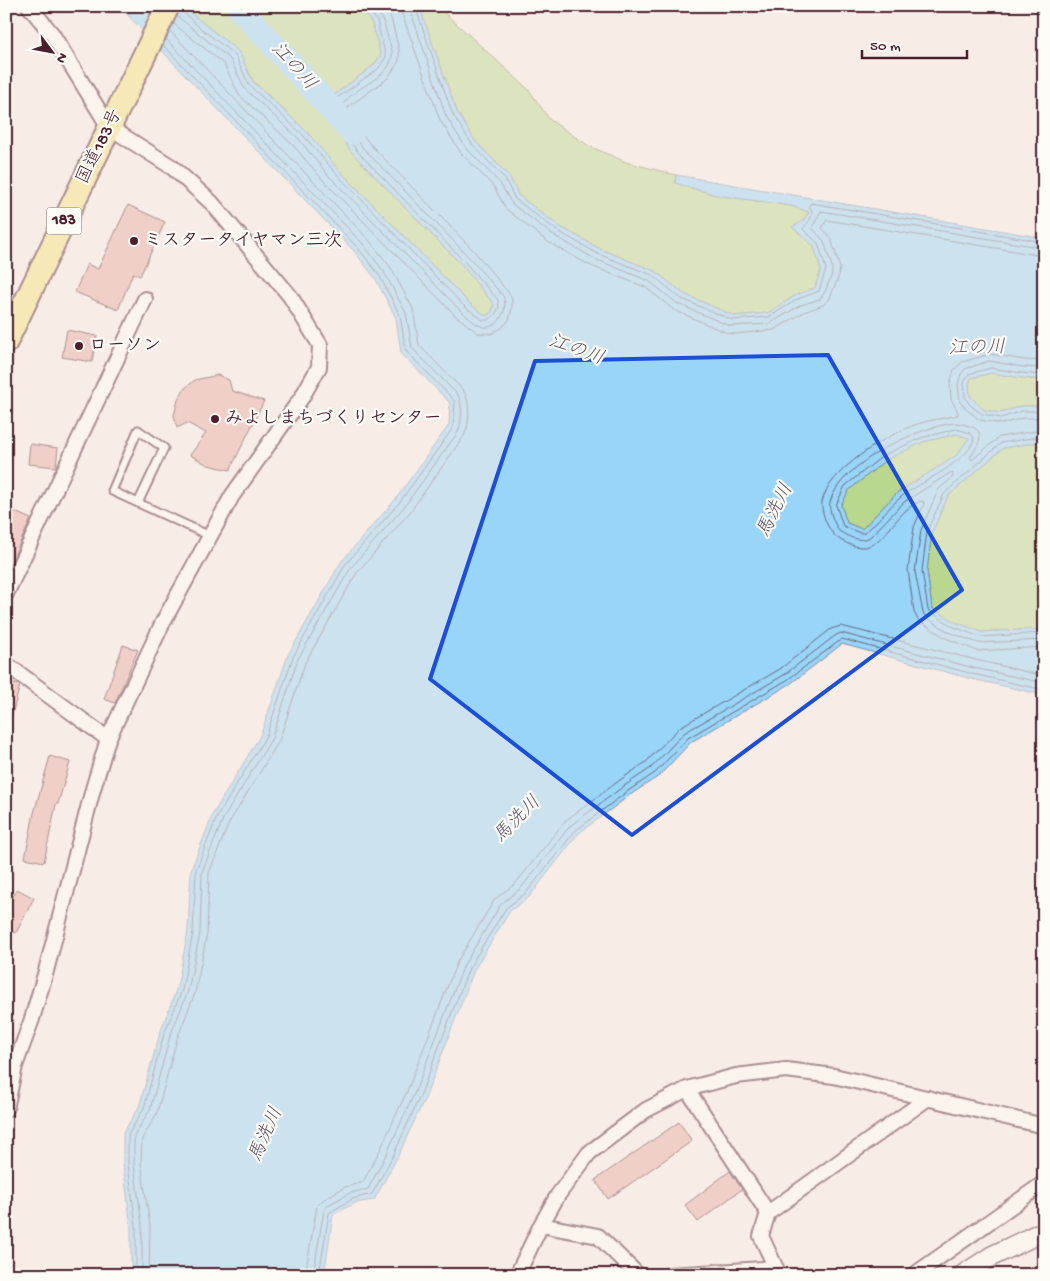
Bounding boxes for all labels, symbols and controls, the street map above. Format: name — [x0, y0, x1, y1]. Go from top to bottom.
north arrow — [28, 28, 78, 78]
scale bar — [862, 28, 968, 60]
water label: 江の川 — [265, 38, 321, 96]
text: 50 m — [870, 38, 901, 56]
text: N — [51, 49, 71, 66]
street label: 国道183号 — [72, 106, 127, 188]
road number: 183 — [46, 208, 82, 235]
place label: ミスタータイヤマン三次 — [144, 230, 342, 252]
marker: ミスタータイヤマン三次 — [128, 235, 140, 247]
water label: 江の川 — [545, 330, 607, 372]
place label: ローソン — [89, 336, 161, 357]
water label: 江の川 — [948, 337, 1006, 361]
marker: ローソン — [73, 340, 85, 352]
place label: みよしまちづくりセンター — [225, 408, 442, 430]
marker: みよしまちづくりセンター — [209, 413, 221, 425]
water label: 馬洗川 — [752, 480, 799, 542]
water label: 馬洗川 — [489, 791, 546, 848]
water label: 馬洗川 — [244, 1104, 289, 1166]

